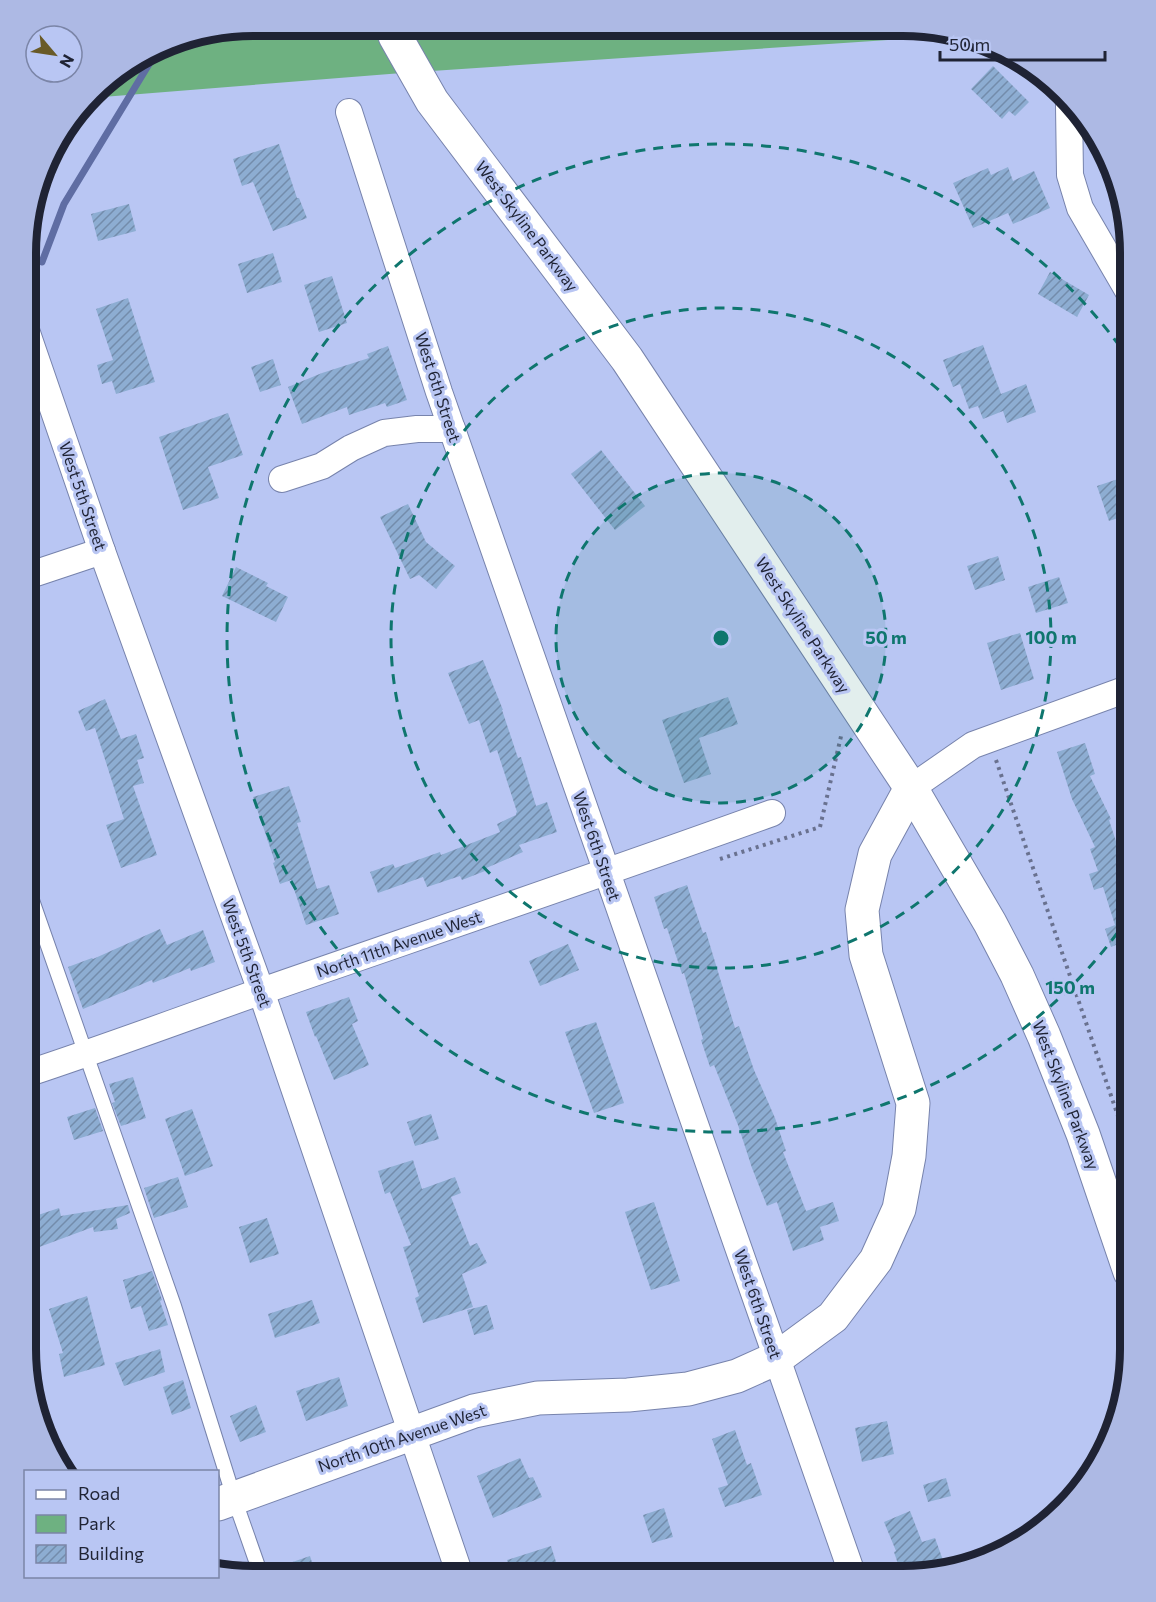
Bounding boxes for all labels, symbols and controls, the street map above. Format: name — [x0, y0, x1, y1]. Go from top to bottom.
north arrow — [24, 24, 84, 84]
scale bar — [940, 24, 1105, 62]
text: 50 m — [949, 33, 990, 55]
text: N — [56, 52, 79, 71]
street label: West Skyline Parkway — [472, 157, 583, 295]
street label: West 6th Street — [412, 330, 465, 445]
street label: West 5th Street — [56, 439, 111, 553]
street label: West Skyline Parkway — [752, 553, 854, 696]
text: 50 m — [865, 626, 907, 648]
text: 100 m — [1025, 626, 1077, 648]
centre of rings — [711, 628, 731, 648]
street label: West 6th Street — [570, 789, 625, 903]
street label: West 5th Street — [219, 896, 276, 1010]
street label: North 11th Avenue West — [314, 906, 484, 981]
text: 150 m — [1045, 976, 1095, 998]
street label: West Skyline Parkway — [1029, 1018, 1104, 1172]
street label: West 6th Street — [731, 1247, 786, 1361]
street label: North 10th Avenue West — [315, 1400, 489, 1475]
legend — [24, 1470, 219, 1578]
text: Road — [78, 1482, 120, 1504]
text: Park — [78, 1512, 116, 1534]
text: Building — [78, 1542, 144, 1564]

